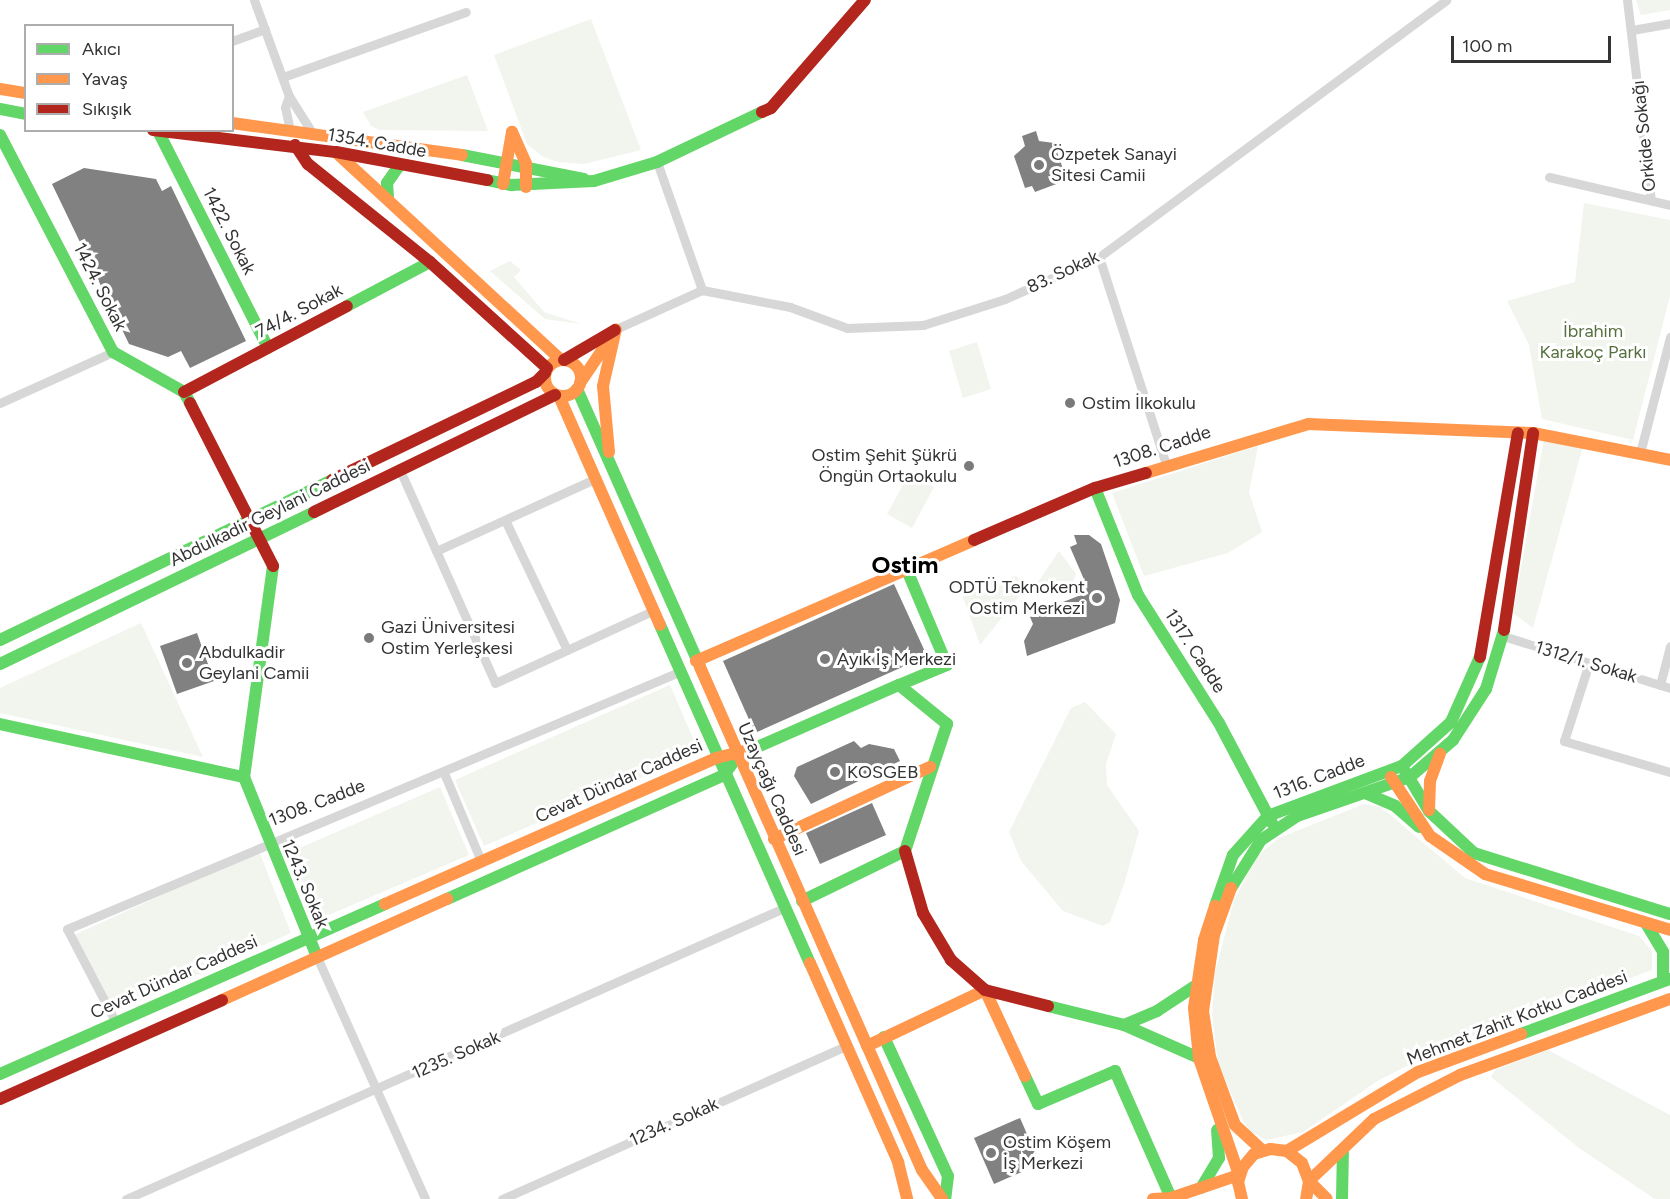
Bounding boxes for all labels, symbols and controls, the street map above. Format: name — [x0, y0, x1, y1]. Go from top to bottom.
legend — [24, 24, 234, 132]
scale bar — [1454, 24, 1614, 62]
text: 100 m — [1462, 35, 1512, 57]
text: Akıcı — [82, 38, 121, 60]
text: Yavaş — [82, 68, 128, 90]
street label: Orkide Sokağı — [1627, 79, 1661, 193]
text: Sıkışık — [82, 98, 132, 120]
street label: 1354. Cadde — [326, 124, 428, 162]
place label: Özpetek Sanayi Sitesi Camii — [1051, 144, 1177, 186]
marker: Özpetek Sanayi Sitesi Camii — [1032, 158, 1046, 172]
street label: 1422. Sokak — [198, 184, 260, 278]
street label: 1424. Sokak — [69, 239, 131, 335]
street label: 83. Sokak — [1024, 246, 1102, 298]
street label: 74/4. Sokak — [252, 279, 346, 343]
park label: İbrahim Karakoç Parkı — [1540, 321, 1646, 364]
place label: Ostim İlkokulu — [1082, 392, 1196, 414]
marker: Ostim İlkokulu — [1063, 396, 1077, 410]
street label: 1308. Cadde — [1111, 421, 1213, 473]
place label: Ostim Şehit Şükrü Öngün Ortaokulu — [812, 445, 957, 488]
street label: Abdulkadir Geylani Caddesi — [166, 455, 374, 571]
marker: Ostim Şehit Şükrü Öngün Ortaokulu — [962, 459, 976, 473]
district label: Ostim — [872, 551, 938, 579]
place label: ODTÜ Teknokent Ostim Merkezi — [949, 577, 1085, 620]
marker: ODTÜ Teknokent Ostim Merkezi — [1090, 591, 1104, 605]
street label: 1317. Cadde — [1160, 605, 1230, 697]
place label: Gazi Üniversitesi Ostim Yerleşkesi — [381, 617, 515, 660]
marker: Gazi Üniversitesi Ostim Yerleşkesi — [362, 631, 376, 645]
street label: 1312/1. Sokak — [1533, 636, 1639, 688]
place label: Abdulkadir Geylani Camii — [199, 642, 309, 684]
place label: Ayık İş Merkezi — [837, 648, 956, 670]
marker: Ayık İş Merkezi — [818, 652, 832, 666]
marker: Abdulkadir Geylani Camii — [180, 656, 194, 670]
street label: Uzayçağı Caddesi — [733, 719, 811, 859]
street label: Cevat Dündar Caddesi — [532, 734, 706, 828]
street label: 1316. Cadde — [1270, 750, 1368, 804]
place label: KOSGEB — [847, 761, 918, 783]
marker: KOSGEB — [828, 765, 842, 779]
street label: 1308. Cadde — [266, 775, 368, 831]
street label: 1243. Sokak — [277, 836, 333, 932]
street label: Cevat Dündar Caddesi — [87, 930, 261, 1024]
street label: Mehmet Zahit Kotku Caddesi — [1404, 966, 1630, 1070]
street label: 1235. Sokak — [409, 1026, 503, 1084]
street label: 1234. Sokak — [626, 1093, 722, 1151]
place label: Ostim Köşem İş Merkezi — [1003, 1132, 1111, 1174]
marker: Ostim Köşem İş Merkezi — [984, 1146, 998, 1160]

